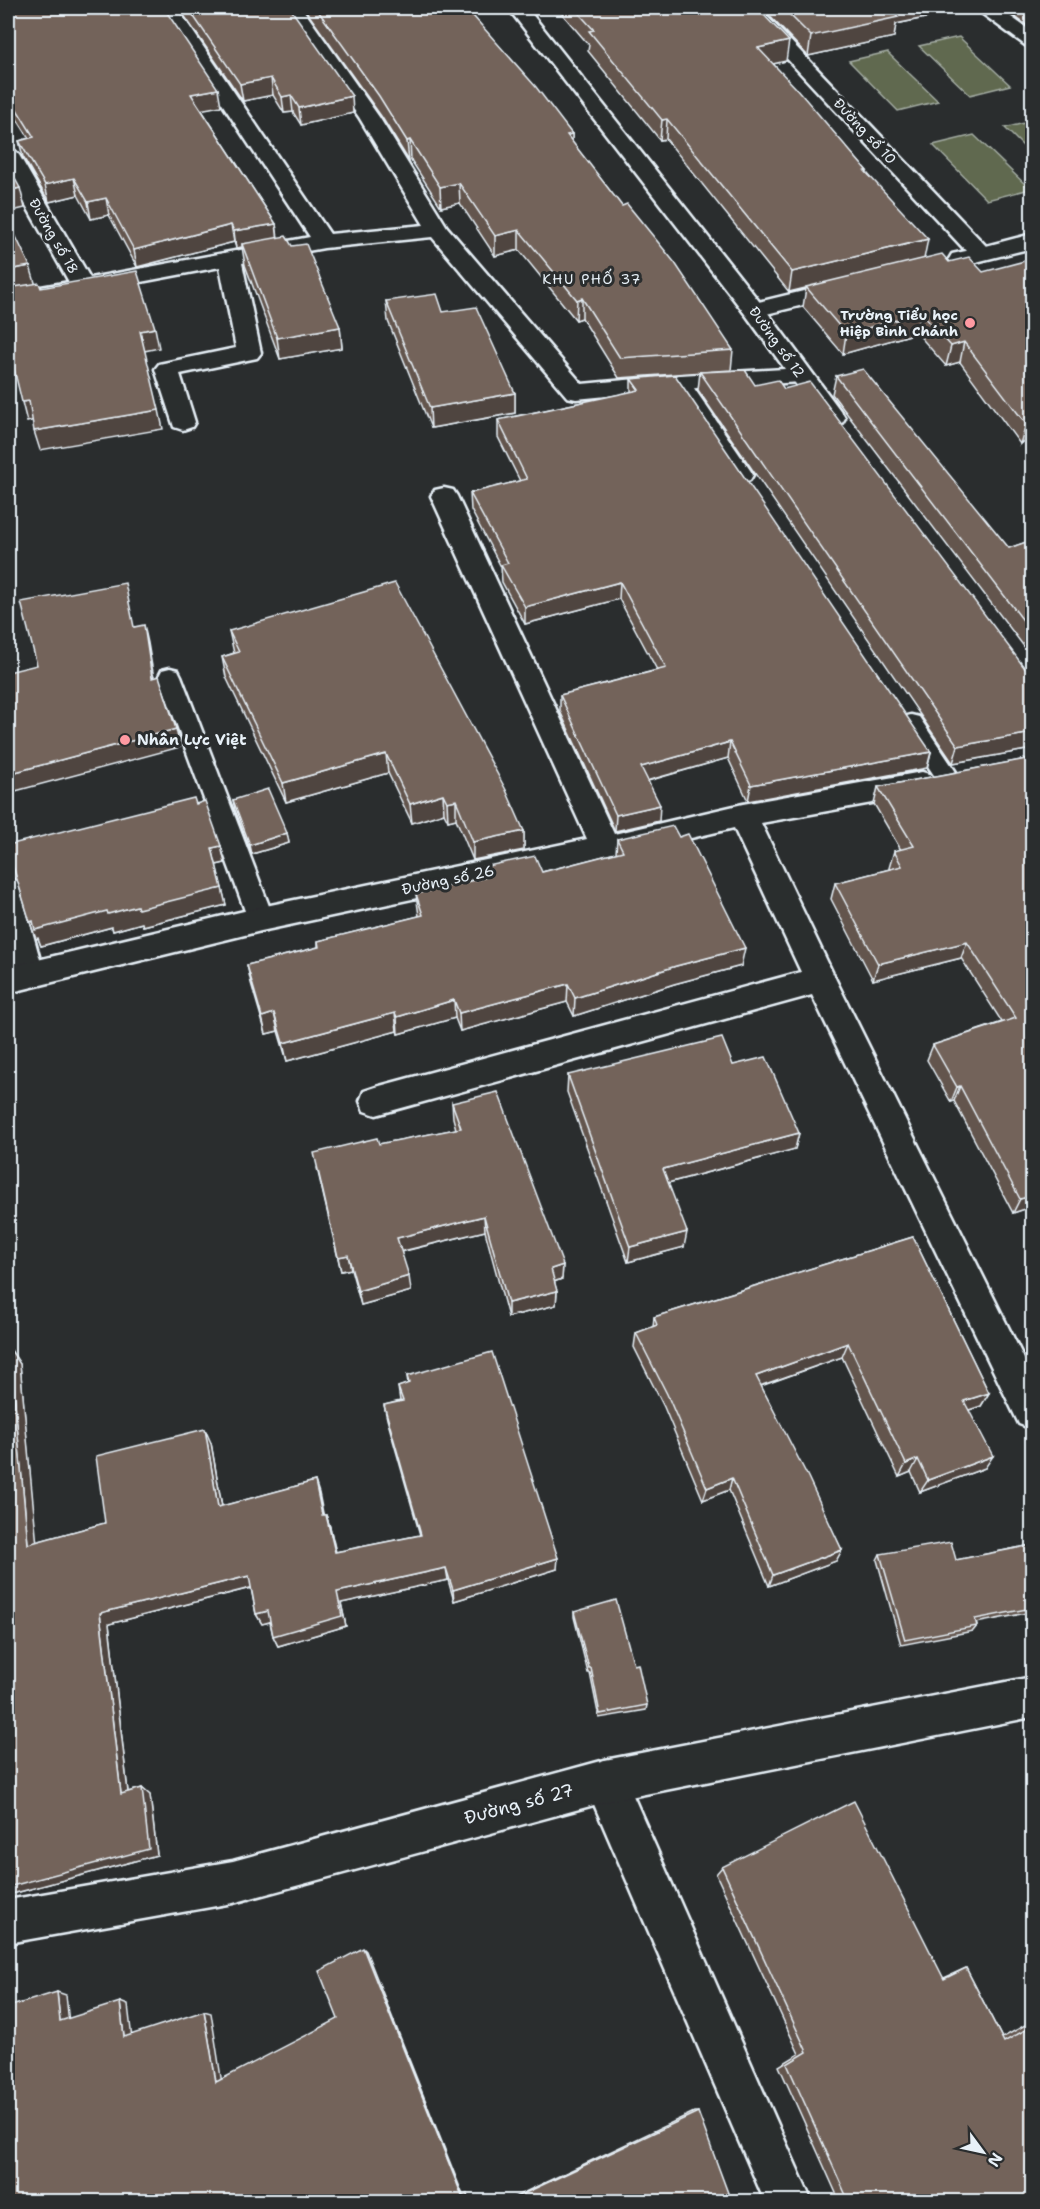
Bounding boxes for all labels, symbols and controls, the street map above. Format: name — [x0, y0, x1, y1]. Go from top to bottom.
street label: Đường số 10 — [830, 94, 900, 168]
street label: Đường số 18 — [25, 195, 83, 277]
district label: KHU PHỐ 37 — [542, 268, 642, 288]
street label: Đường số 12 — [745, 303, 809, 381]
place label: Trường Tiểu học Hiệp Bình Chánh — [840, 306, 958, 340]
marker: Trường Tiểu học Hiệp Bình Chánh — [963, 316, 977, 330]
place label: Nhân Lực Việt — [137, 730, 246, 750]
marker: Nhân Lực Việt — [118, 733, 132, 747]
street label: Đường số 26 — [400, 860, 496, 900]
street label: Đường số 27 — [462, 1778, 576, 1830]
north arrow — [953, 2122, 1013, 2182]
text: N — [983, 2149, 1007, 2171]

